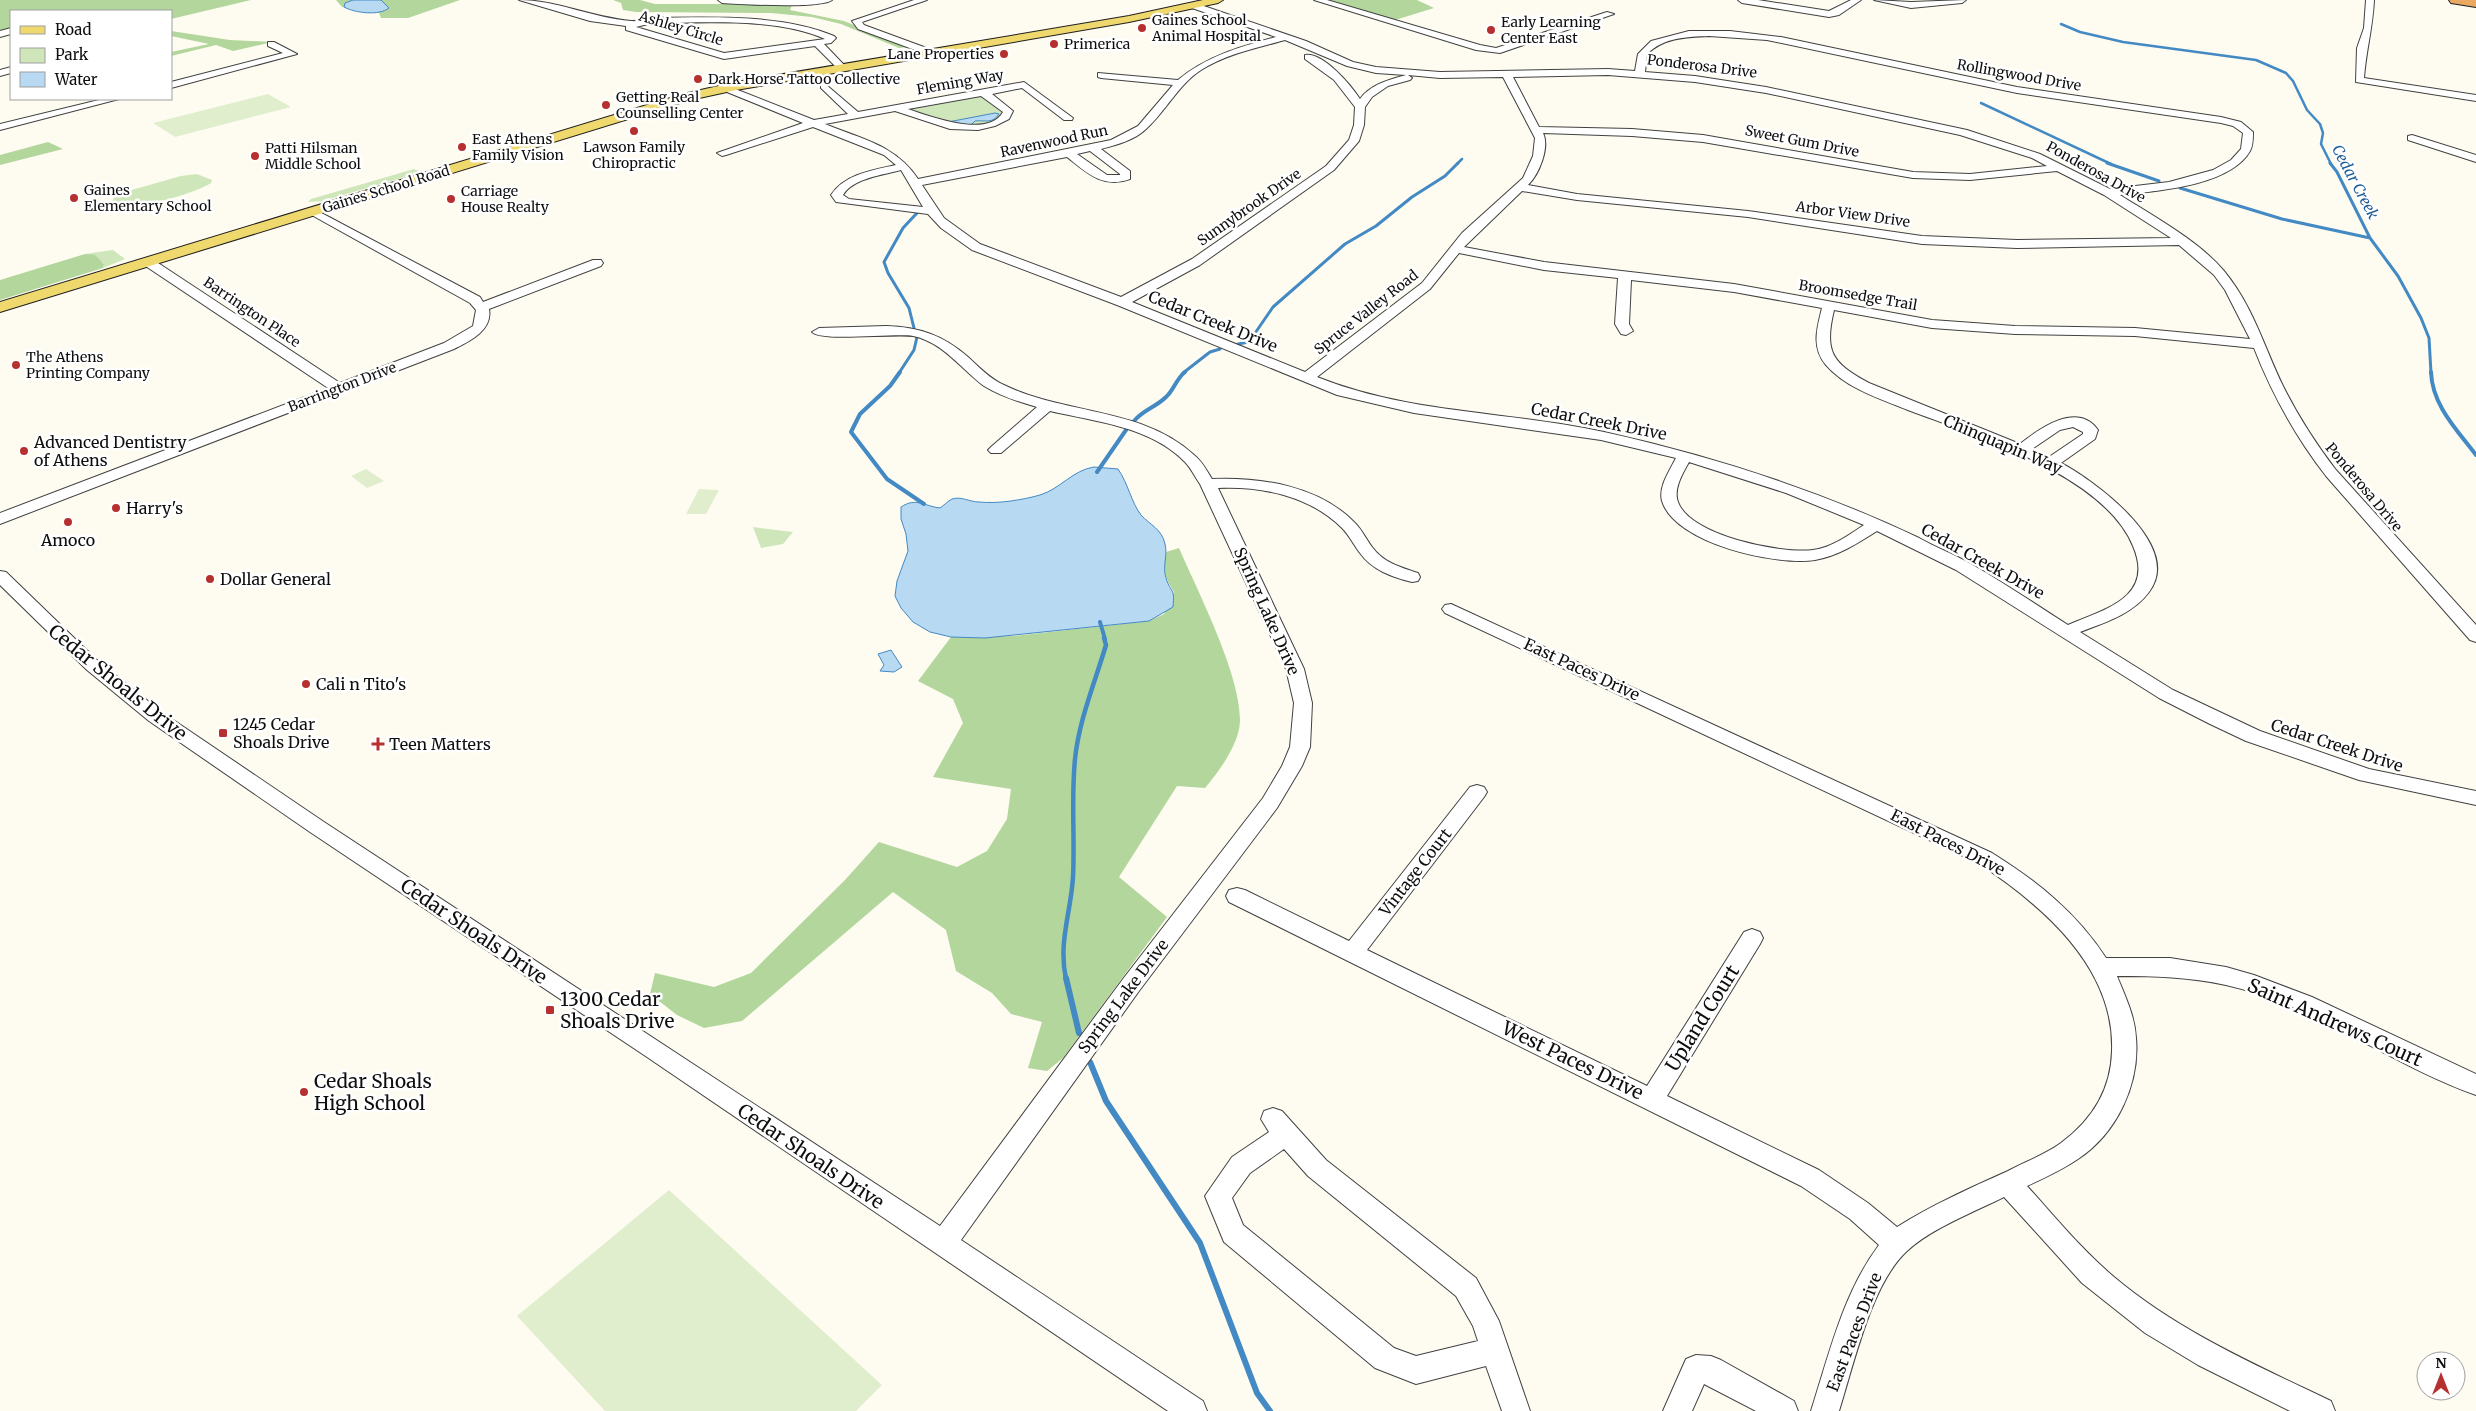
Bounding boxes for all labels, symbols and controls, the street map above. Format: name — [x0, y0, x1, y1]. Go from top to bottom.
street label: Ashley Circle — [636, 6, 725, 49]
legend — [10, 10, 172, 100]
place label: Gaines School Animal Hospital — [1151, 11, 1262, 45]
place label: Early Learning Center East — [1501, 13, 1601, 47]
text: Road — [55, 20, 91, 39]
marker: Gaines School Animal Hospital — [1136, 22, 1148, 34]
marker: Early Learning Center East — [1485, 24, 1497, 36]
place label: Primerica — [1064, 35, 1131, 53]
marker: Primerica — [1048, 38, 1060, 50]
text: Park — [55, 45, 89, 64]
place label: Lane Properties — [887, 45, 994, 63]
marker: Lane Properties — [998, 48, 1010, 60]
street label: Ponderosa Drive — [1646, 50, 1758, 82]
street label: Rollingwood Drive — [1955, 55, 2083, 95]
street label: Fleming Way — [915, 65, 1006, 99]
text: Water — [54, 70, 98, 89]
place label: Dark Horse Tattoo Collective — [708, 70, 900, 88]
marker: Dark Horse Tattoo Collective — [692, 73, 704, 85]
place label: Getting Real Counselling Center — [616, 88, 744, 122]
marker: Getting Real Counselling Center — [600, 99, 612, 111]
street label: Ravenwood Run — [999, 121, 1109, 161]
street label: Sweet Gum Drive — [1743, 121, 1861, 161]
marker: Lawson Family Chiropractic — [628, 125, 640, 137]
place label: East Athens Family Vision — [472, 130, 564, 164]
street label: Ponderosa Drive — [2043, 137, 2149, 207]
place label: Lawson Family Chiropractic — [583, 138, 686, 172]
place label: Patti Hilsman Middle School — [265, 139, 362, 173]
marker: East Athens Family Vision — [456, 141, 468, 153]
water label: Cedar Creek — [2328, 141, 2383, 223]
marker: Patti Hilsman Middle School — [249, 150, 261, 162]
street label: Gaines School Road — [320, 161, 452, 217]
street label: Sunnybrook Drive — [1194, 165, 1304, 249]
place label: Gaines Elementary School — [84, 181, 212, 215]
place label: Carriage House Realty — [461, 182, 550, 216]
marker: Gaines Elementary School — [68, 192, 80, 204]
marker: Carriage House Realty — [445, 193, 457, 205]
street label: Arbor View Drive — [1794, 197, 1911, 231]
street label: Spruce Valley Road — [1310, 265, 1422, 358]
street label: Barrington Place — [200, 273, 304, 351]
street label: Broomsedge Trail — [1797, 276, 1919, 314]
street label: Cedar Creek Drive — [1145, 286, 1281, 356]
place label: The Athens Printing Company — [26, 348, 151, 382]
street label: Barrington Drive — [285, 358, 399, 416]
marker: The Athens Printing Company — [10, 359, 22, 371]
street label: Cedar Creek Drive — [1530, 398, 1668, 444]
street label: Chinquapin Way — [1941, 410, 2066, 478]
place label: Advanced Dentistry of Athens — [33, 432, 187, 470]
street label: Ponderosa Drive — [2322, 439, 2406, 535]
marker: Advanced Dentistry of Athens — [18, 445, 30, 457]
place label: Harry's — [126, 498, 183, 518]
marker: Harry's — [110, 502, 122, 514]
marker: Amoco — [62, 516, 74, 528]
street label: Cedar Creek Drive — [1918, 519, 2048, 603]
place label: Amoco — [40, 530, 95, 550]
street label: Spring Lake Drive — [1230, 544, 1304, 678]
place label: Dollar General — [220, 569, 331, 589]
marker: Dollar General — [204, 573, 216, 585]
street label: Cedar Shoals Drive — [44, 619, 192, 745]
street label: East Paces Drive — [1521, 633, 1643, 705]
place label: Cali n Tito's — [316, 674, 406, 694]
marker: Cali n Tito's — [300, 678, 312, 690]
place label: 1245 Cedar Shoals Drive — [233, 714, 329, 752]
street label: Cedar Creek Drive — [2268, 714, 2406, 776]
marker: 1245 Cedar Shoals Drive — [217, 727, 229, 739]
place label: Teen Matters — [389, 734, 491, 754]
marker: Teen Matters — [371, 737, 385, 751]
street label: East Paces Drive — [1888, 805, 2008, 879]
street label: Vintage Court — [1374, 824, 1456, 921]
street label: Cedar Shoals Drive — [396, 873, 552, 989]
street label: Spring Lake Drive — [1074, 935, 1172, 1057]
street label: Upland Court — [1660, 960, 1745, 1076]
street label: Saint Andrews Court — [2244, 973, 2427, 1072]
place label: 1300 Cedar Shoals Drive — [560, 987, 674, 1033]
marker: 1300 Cedar Shoals Drive — [544, 1004, 556, 1016]
street label: West Paces Drive — [1498, 1015, 1648, 1105]
place label: Cedar Shoals High School — [314, 1069, 432, 1115]
marker: Cedar Shoals High School — [298, 1086, 310, 1098]
street label: Cedar Shoals Drive — [733, 1098, 889, 1214]
street label: East Paces Drive — [1822, 1270, 1886, 1394]
north arrow — [2416, 1351, 2466, 1401]
text: N — [2435, 1354, 2447, 1372]

